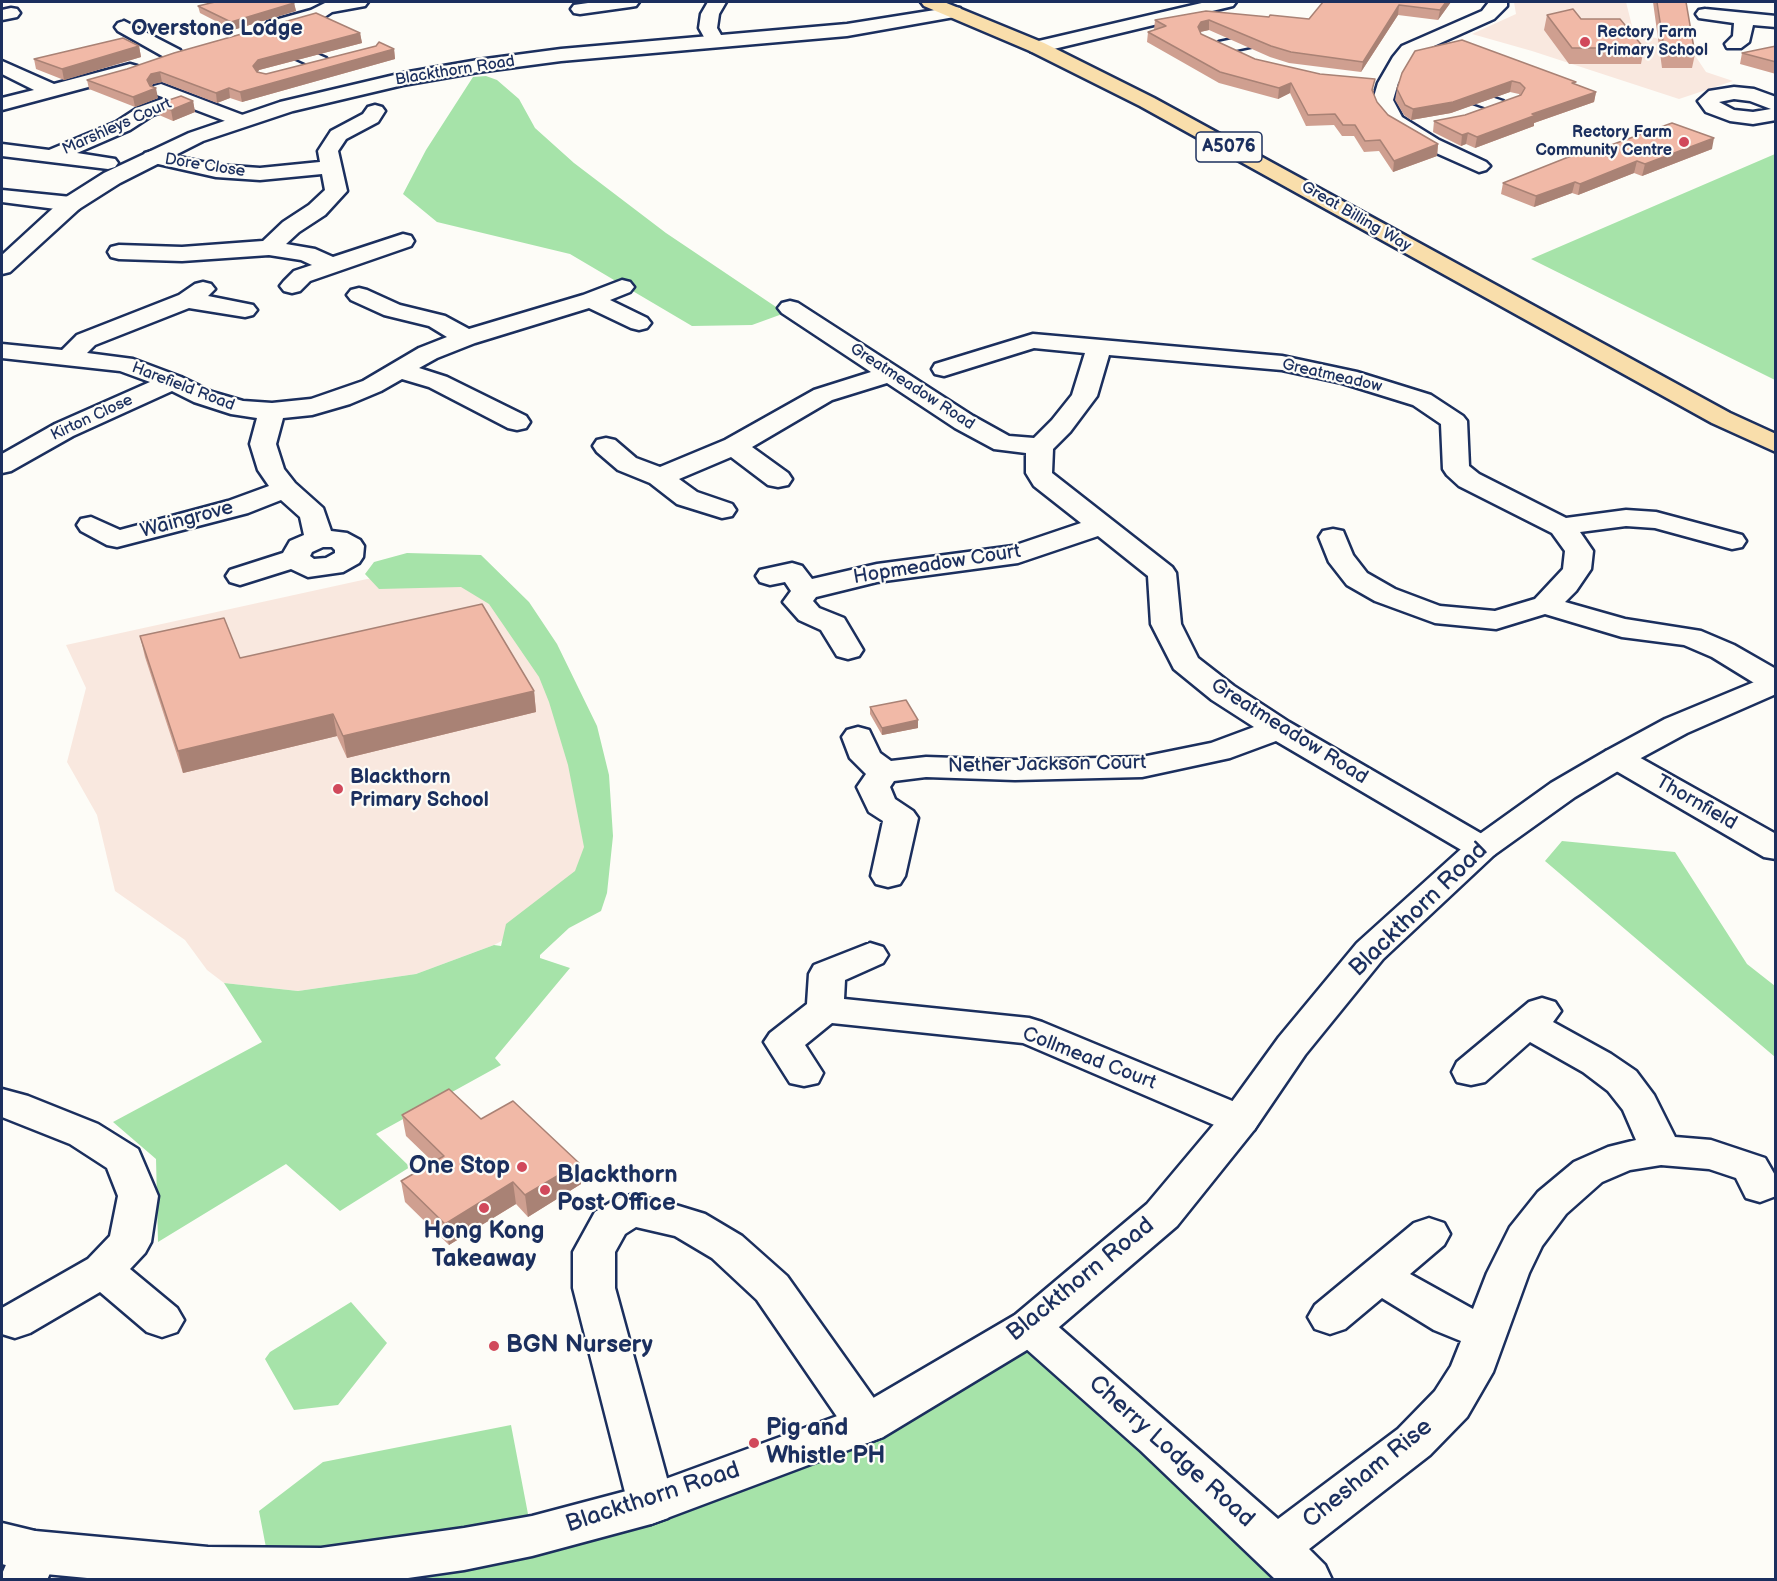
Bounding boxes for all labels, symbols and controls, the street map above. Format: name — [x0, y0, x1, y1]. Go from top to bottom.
district label: Overstone Lodge — [131, 16, 303, 42]
place label: Rectory Farm Primary School — [1597, 23, 1708, 61]
marker: Rectory Farm Primary School — [1578, 35, 1592, 49]
street label: Blackthorn Road — [394, 52, 516, 90]
street label: Marshleys Court — [59, 94, 175, 160]
place label: Rectory Farm Community Centre — [1535, 123, 1672, 161]
road number: A5076 — [1196, 132, 1262, 162]
marker: Rectory Farm Community Centre — [1677, 135, 1691, 149]
street label: Dore Close — [163, 150, 247, 182]
street label: Great Billing Way — [1298, 178, 1414, 256]
street label: Greatmeadow Road — [846, 340, 978, 434]
street label: Greatmeadow — [1280, 355, 1384, 397]
street label: Harefield Road — [129, 359, 237, 415]
street label: Kirton Close — [48, 391, 136, 445]
street label: Waingrove — [138, 496, 236, 544]
street label: Hopmeadow Court — [852, 540, 1022, 590]
street label: Greatmeadow Road — [1206, 674, 1372, 790]
street label: Nether Jackson Court — [948, 751, 1146, 779]
place label: Blackthorn Primary School — [350, 766, 489, 813]
street label: Thornfield — [1651, 770, 1741, 836]
marker: Blackthorn Primary School — [331, 782, 345, 796]
street label: Blackthorn Road — [1344, 837, 1494, 983]
street label: Collmead Court — [1019, 1022, 1159, 1096]
place label: One Stop — [409, 1153, 510, 1181]
marker: One Stop — [515, 1160, 529, 1174]
place label: Blackthorn Post Office — [557, 1162, 678, 1218]
marker: Blackthorn Post Office — [538, 1183, 552, 1197]
marker: Hong Kong Takeaway — [477, 1201, 491, 1215]
street label: Blackthorn Road — [1001, 1212, 1161, 1348]
place label: Hong Kong Takeaway — [424, 1218, 544, 1274]
place label: BGN Nursery — [506, 1332, 653, 1360]
marker: BGN Nursery — [487, 1339, 501, 1353]
street label: Cherry Lodge Road — [1082, 1370, 1260, 1534]
street label: Chesham Rise — [1297, 1413, 1439, 1535]
place label: Pig and Whistle PH — [766, 1415, 885, 1471]
marker: Pig and Whistle PH — [747, 1436, 761, 1450]
street label: Blackthorn Road — [562, 1456, 744, 1540]

